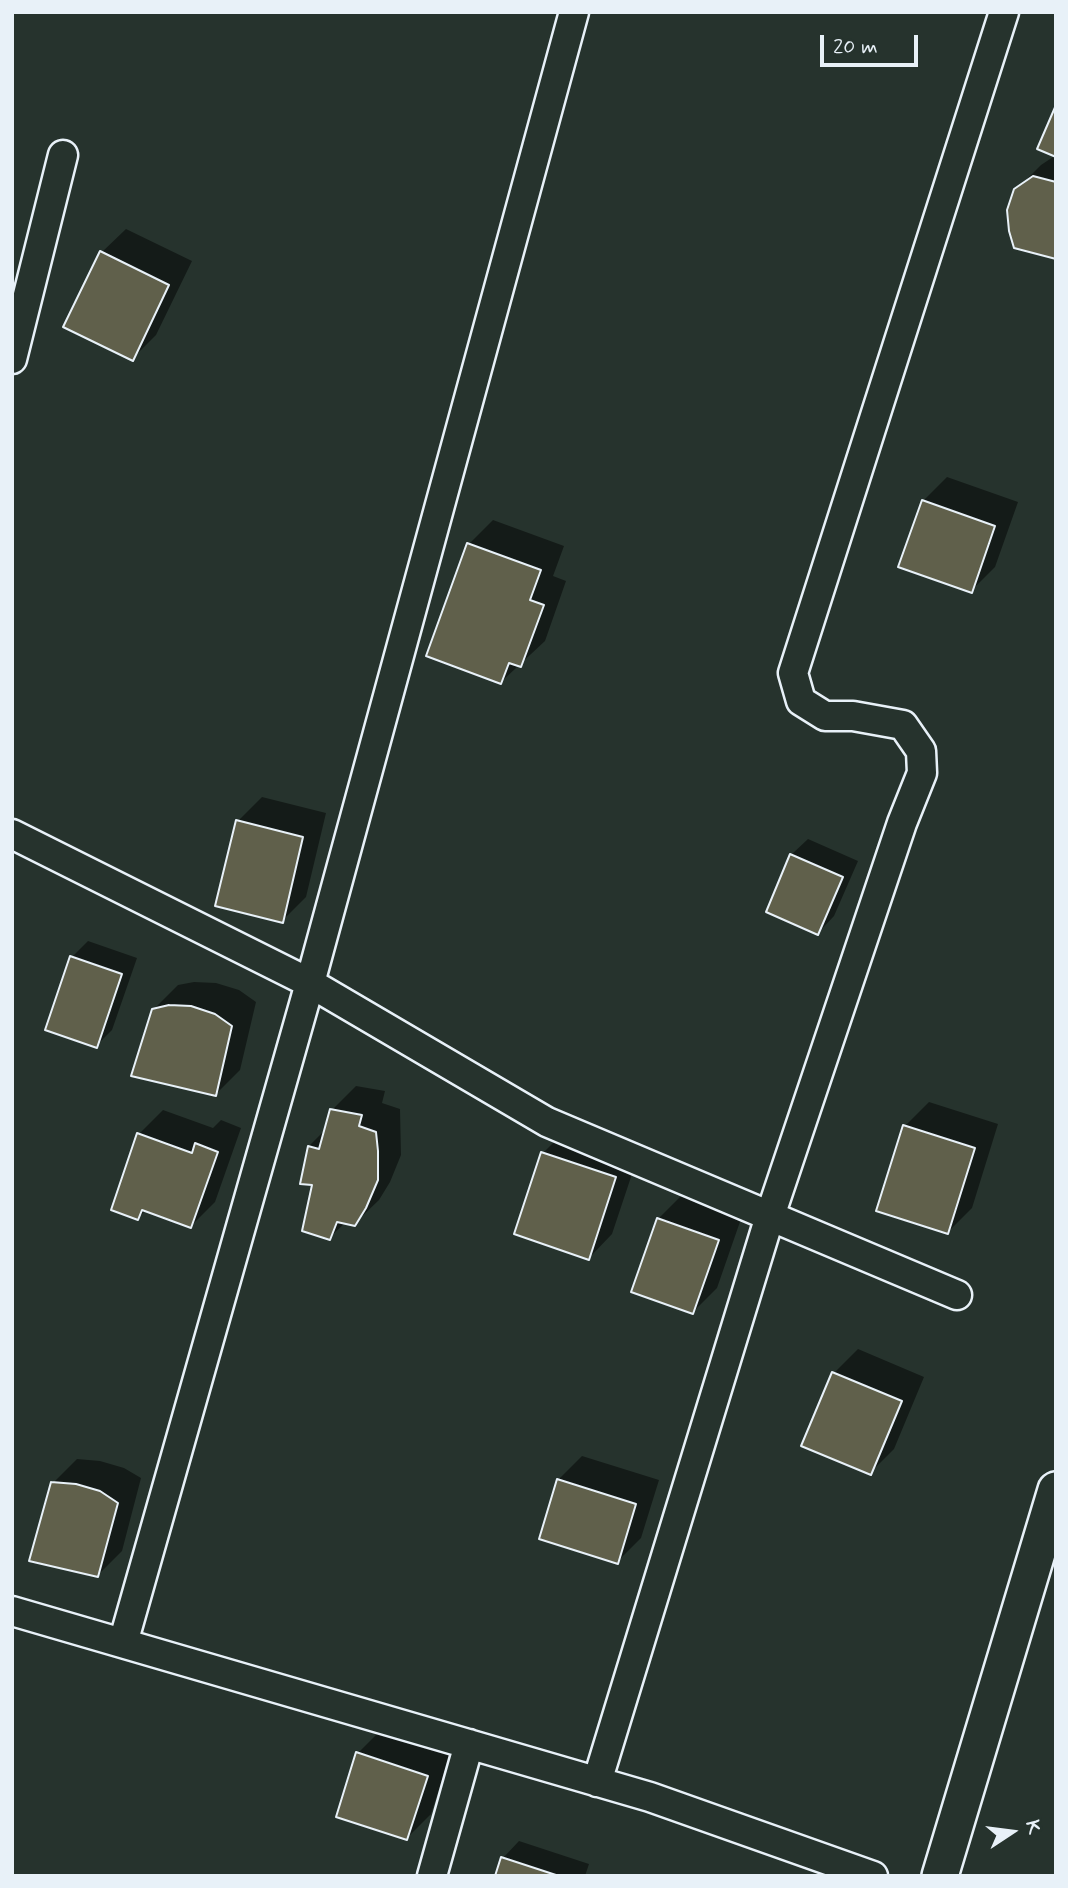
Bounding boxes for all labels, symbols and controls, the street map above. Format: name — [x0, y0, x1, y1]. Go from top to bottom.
scale bar — [823, 21, 921, 65]
text: 20 m — [833, 33, 878, 61]
north arrow — [977, 1797, 1047, 1867]
text: K — [1019, 1818, 1047, 1837]

